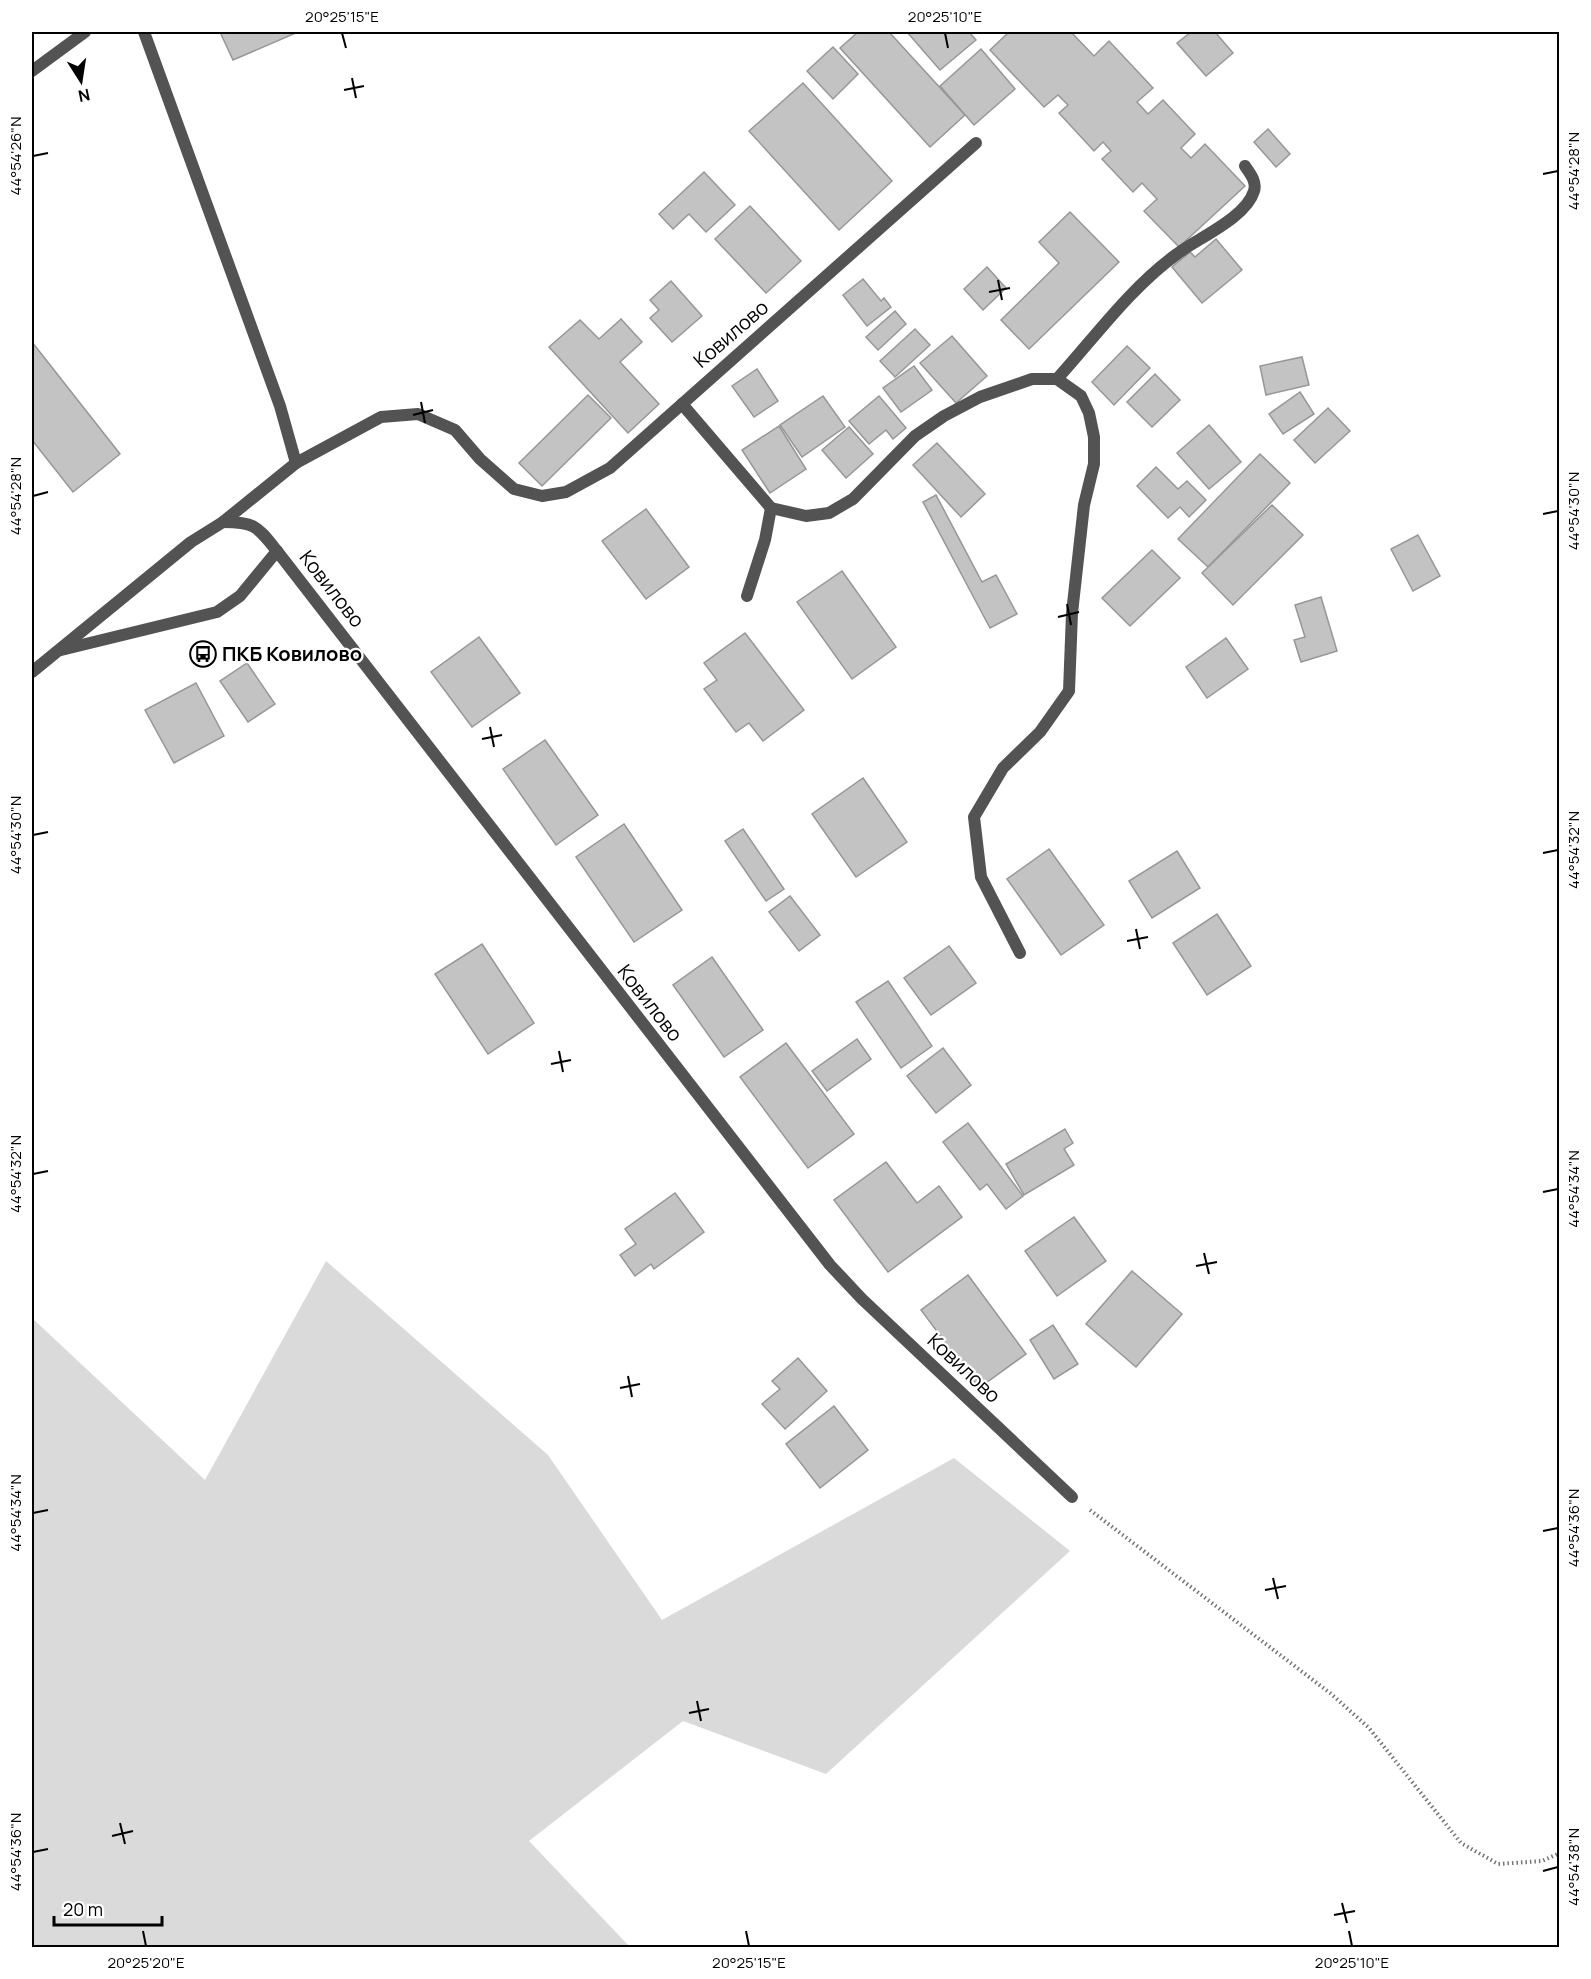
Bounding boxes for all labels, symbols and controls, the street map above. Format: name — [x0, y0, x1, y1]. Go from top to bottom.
text: 20°25'15"E — [305, 6, 379, 27]
text: 20°25'10"E — [908, 6, 982, 27]
north arrow — [51, 51, 111, 111]
text: N — [76, 84, 92, 108]
text: 44°54'26"N — [5, 117, 26, 195]
text: 44°54'28"N — [1563, 132, 1584, 210]
street label: Ковилово — [688, 294, 774, 374]
text: 44°54'28"N — [5, 457, 26, 535]
text: 44°54'30"N — [1563, 472, 1584, 550]
street label: Ковилово — [294, 545, 371, 633]
bus stop icon: ПКБ Ковилово — [188, 639, 218, 669]
place label: ПКБ Ковилово — [222, 640, 362, 667]
text: 44°54'30"N — [5, 796, 26, 874]
text: 44°54'32"N — [1563, 811, 1584, 889]
street label: Ковилово — [612, 959, 689, 1047]
text: 44°54'32"N — [5, 1135, 26, 1213]
text: 44°54'34"N — [1563, 1150, 1584, 1228]
street label: Ковилово — [922, 1327, 1007, 1409]
text: 44°54'34"N — [5, 1474, 26, 1552]
text: 44°54'36"N — [1563, 1489, 1584, 1567]
text: 44°54'36"N — [5, 1813, 26, 1891]
text: 44°54'38"N — [1563, 1828, 1584, 1906]
scale bar — [54, 1889, 162, 1927]
text: 20 m — [63, 1897, 103, 1921]
text: 20°25'20"E — [108, 1952, 185, 1973]
text: 20°25'15"E — [712, 1952, 786, 1973]
text: 20°25'10"E — [1315, 1952, 1389, 1973]

